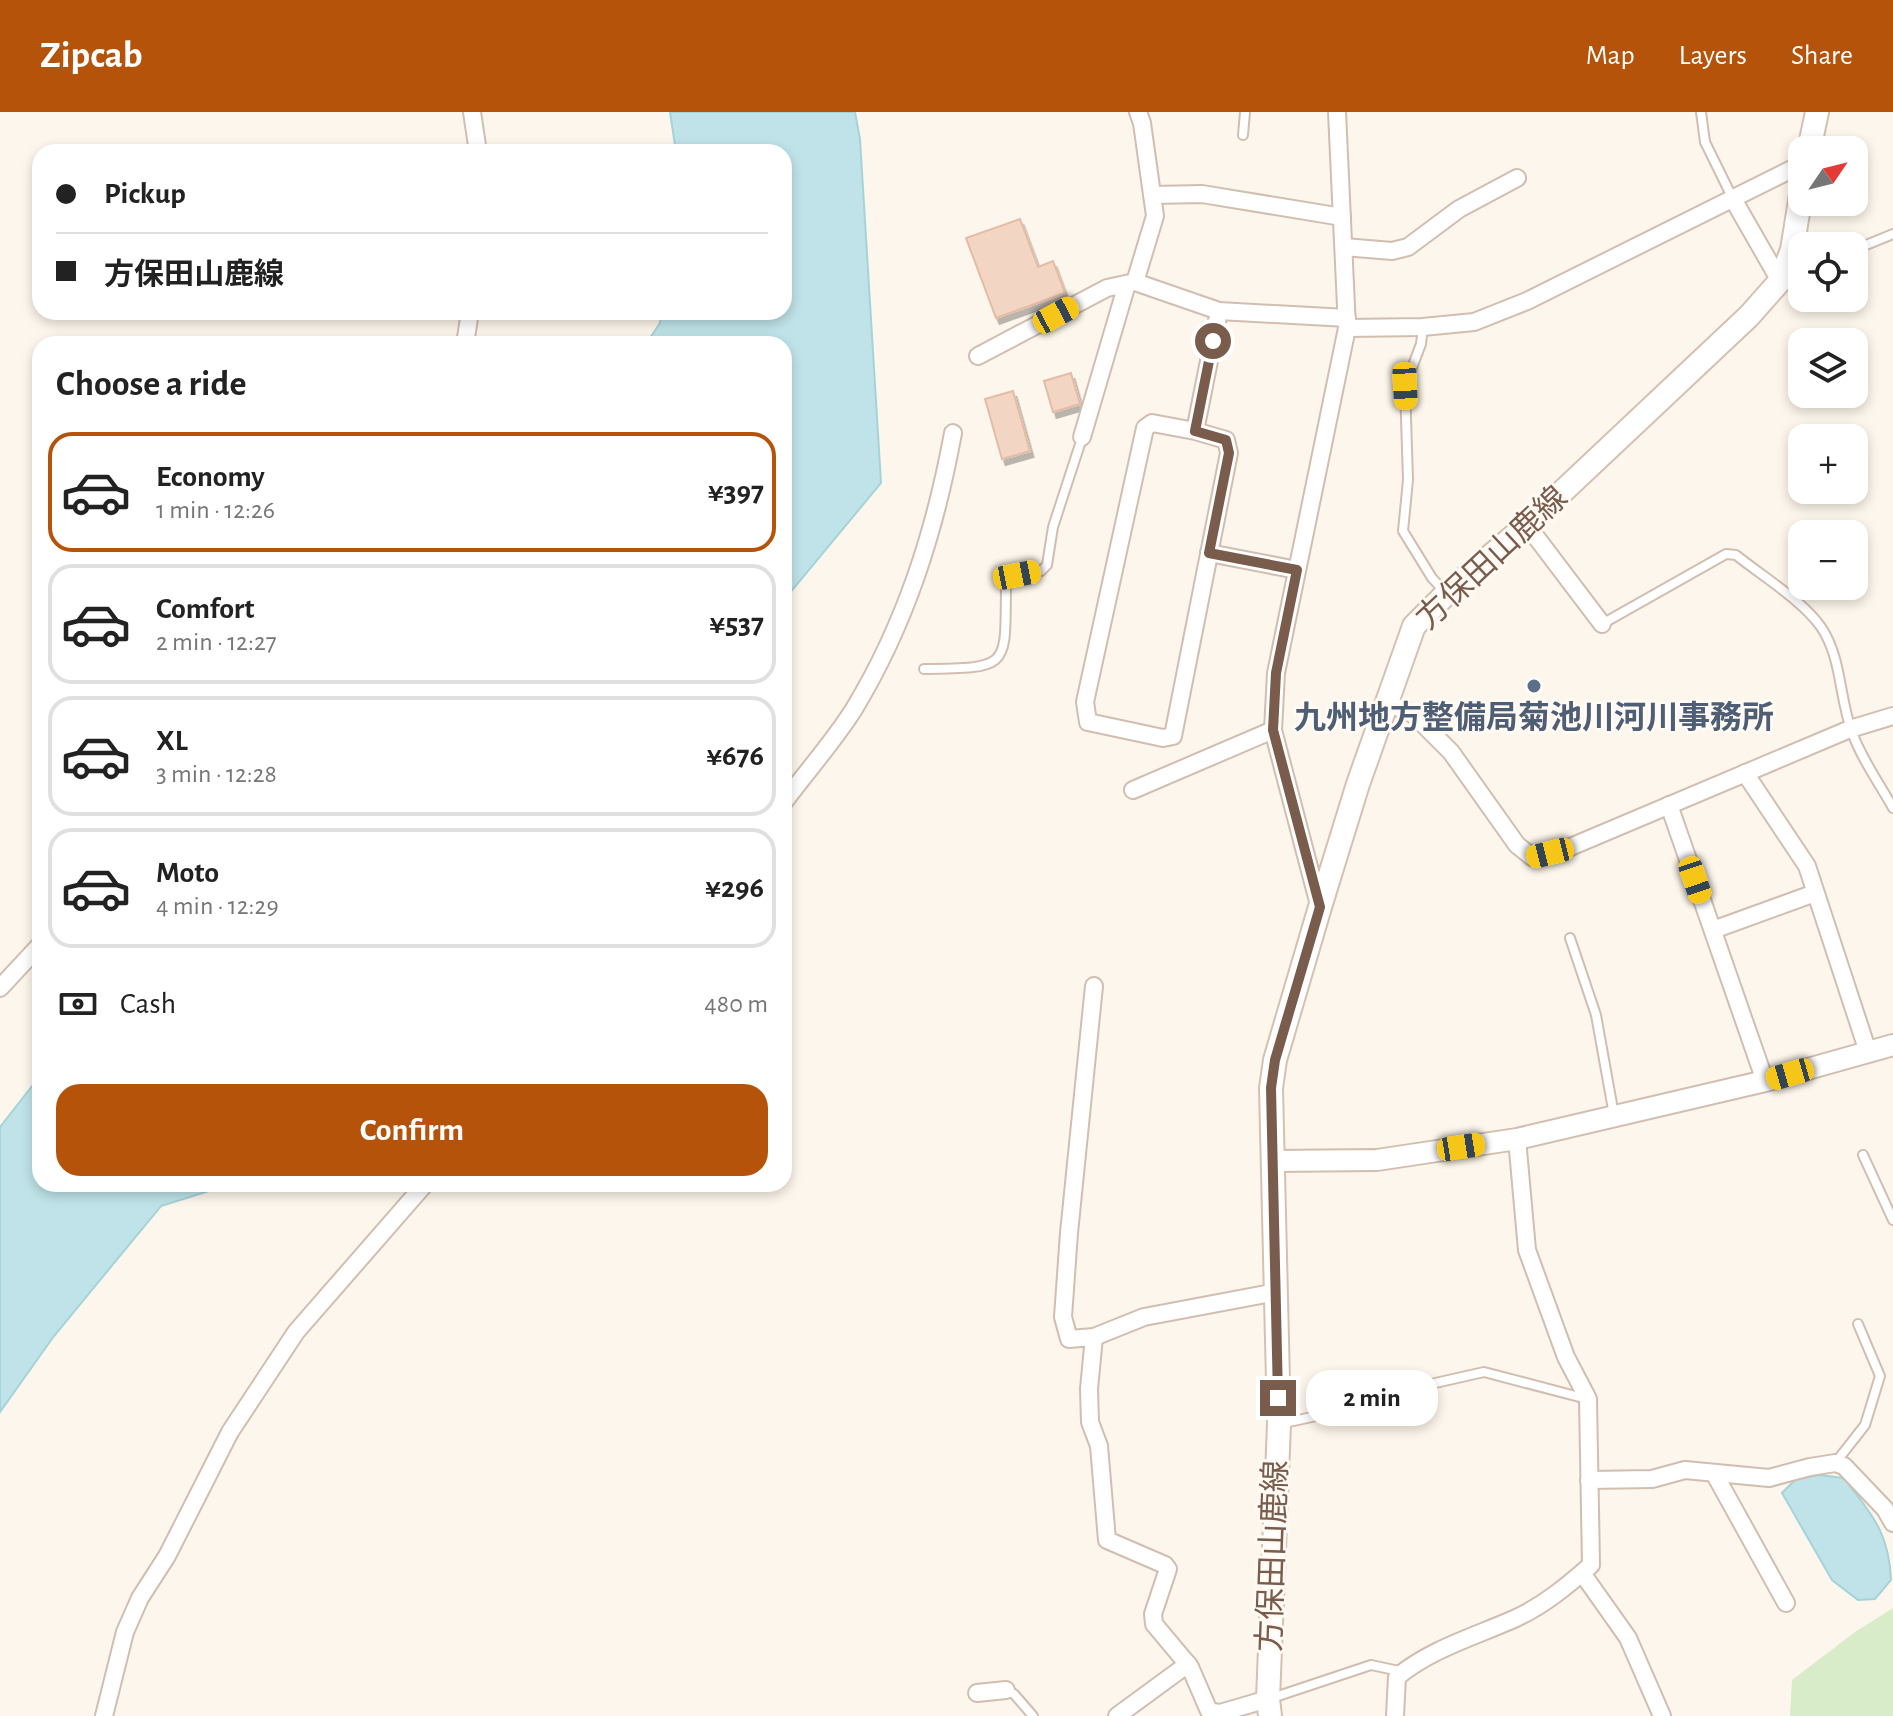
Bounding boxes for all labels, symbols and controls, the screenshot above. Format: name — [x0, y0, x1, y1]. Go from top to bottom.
text: Zipcab — [40, 37, 143, 75]
text: Map — [1586, 42, 1635, 70]
text: Layers — [1679, 42, 1747, 70]
text: Share — [1791, 42, 1853, 70]
north arrow — [1788, 136, 1868, 216]
map controls — [1788, 136, 1868, 600]
text: Pickup — [104, 179, 186, 209]
button: locate — [1788, 232, 1868, 312]
text: 方保田山鹿線 — [104, 260, 284, 290]
car — [1029, 293, 1083, 337]
route start — [1195, 323, 1231, 359]
button: layers — [1788, 328, 1868, 408]
car — [1392, 361, 1418, 411]
text: Choose a ride — [56, 366, 246, 402]
button: + — [1788, 424, 1868, 504]
icon: car — [60, 456, 132, 528]
text: Economy — [156, 462, 265, 492]
text: ¥397 — [708, 477, 764, 507]
street label: 方保田山鹿線 — [1410, 479, 1573, 635]
text: 1 min · 12:26 — [156, 497, 275, 523]
button: − — [1788, 520, 1868, 600]
car — [991, 559, 1043, 591]
icon: car — [60, 588, 132, 660]
text: Comfort — [156, 594, 255, 624]
text: ¥537 — [709, 609, 764, 639]
text: 2 min · 12:27 — [156, 629, 277, 655]
marker: 九州地方整備局菊池川河川事務所 — [1525, 677, 1543, 695]
place label: 九州地方整備局菊池川河川事務所 — [1294, 700, 1774, 734]
icon: car — [60, 720, 132, 792]
text: XL — [156, 726, 188, 756]
text: ¥676 — [706, 741, 764, 771]
text: 3 min · 12:28 — [156, 761, 277, 787]
car — [1524, 836, 1576, 870]
icon: car — [60, 852, 132, 924]
car — [1676, 853, 1714, 907]
text: Moto — [156, 858, 219, 888]
text: ¥296 — [705, 873, 764, 903]
text: 4 min · 12:29 — [156, 893, 279, 919]
icon: cash — [56, 982, 100, 1026]
text: Cash — [120, 989, 176, 1019]
text: 480 m — [704, 991, 768, 1017]
car — [1764, 1056, 1816, 1092]
button: Confirm — [56, 1084, 768, 1176]
car — [1435, 1131, 1487, 1163]
callout: 2 min — [1306, 1370, 1438, 1426]
route end — [1260, 1380, 1296, 1416]
text: 2 min — [1343, 1385, 1401, 1411]
street label: 方保田山鹿線 — [1252, 1459, 1292, 1653]

